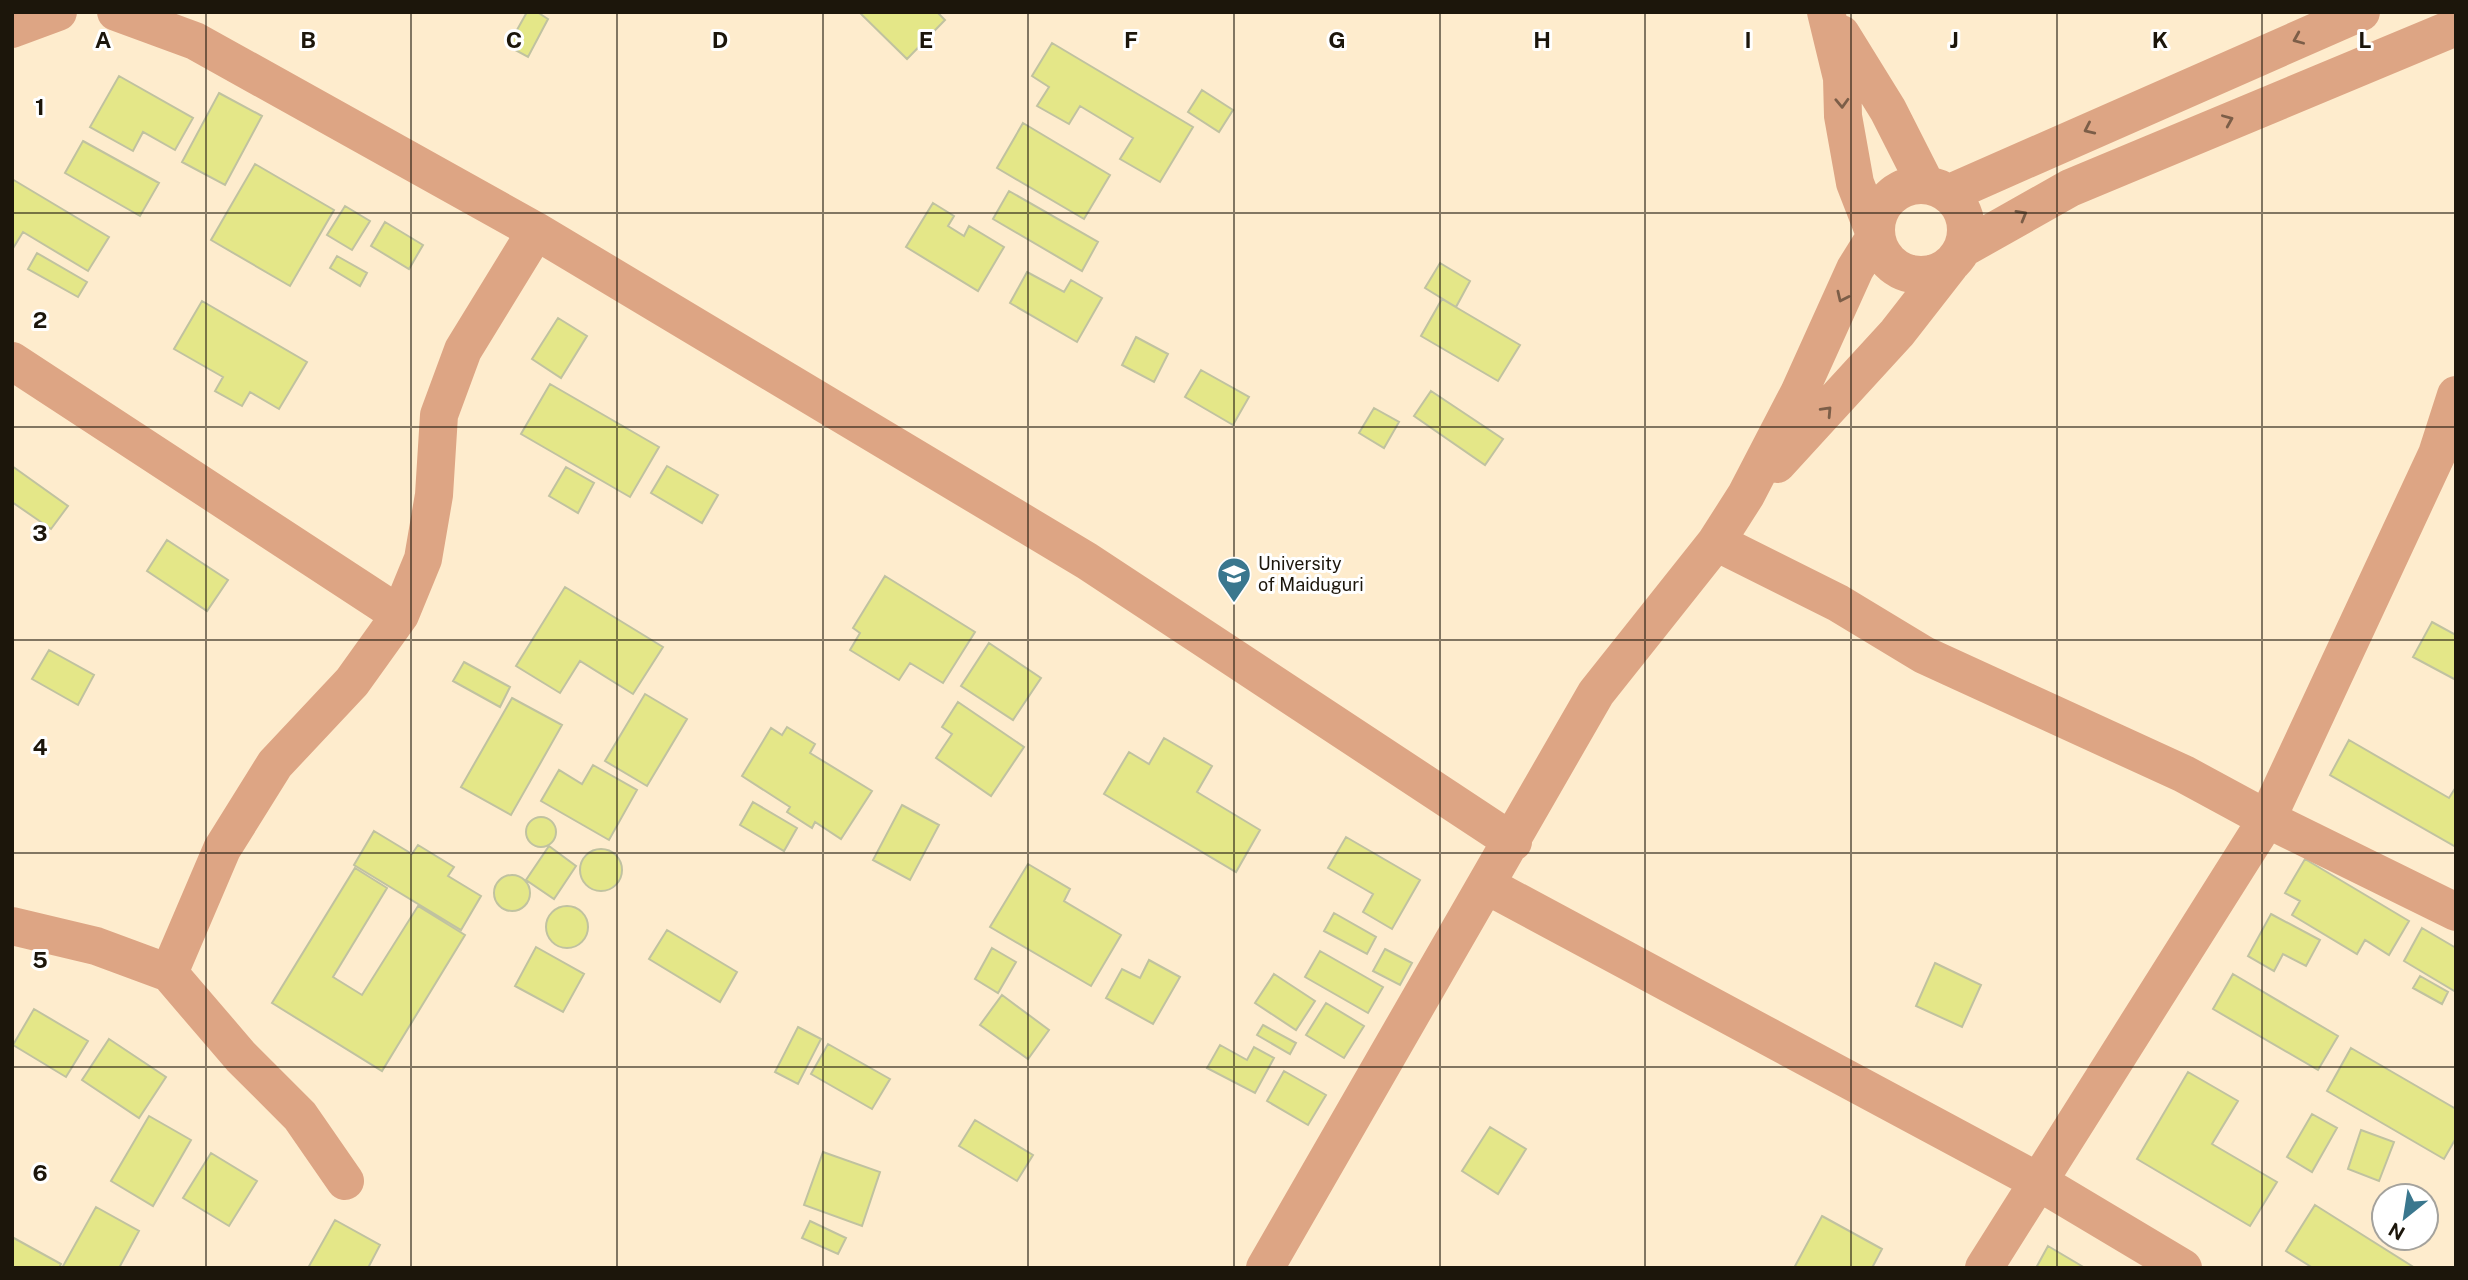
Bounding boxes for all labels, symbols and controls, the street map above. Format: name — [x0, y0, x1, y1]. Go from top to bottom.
text: A — [95, 26, 112, 53]
text: B — [300, 26, 316, 53]
text: C — [506, 26, 522, 53]
text: D — [712, 26, 728, 53]
text: E — [919, 26, 933, 53]
text: F — [1124, 26, 1138, 53]
text: G — [1328, 26, 1346, 53]
text: H — [1533, 26, 1551, 53]
text: I — [1744, 26, 1752, 53]
text: J — [1949, 26, 1959, 53]
text: K — [2152, 26, 2168, 53]
text: L — [2358, 26, 2372, 53]
one-way arrow — [2293, 31, 2305, 45]
text: 1 — [35, 93, 45, 120]
one-way arrow — [1835, 98, 1850, 109]
one-way arrow — [2221, 115, 2233, 129]
one-way arrow — [2084, 121, 2096, 135]
one-way arrow — [2014, 210, 2027, 223]
one-way arrow — [1836, 289, 1850, 302]
text: 2 — [33, 306, 47, 333]
one-way arrow — [1819, 406, 1832, 419]
text: 3 — [32, 519, 48, 546]
place label: University of Maiduguri — [1258, 553, 1364, 595]
school or university icon: University of Maiduguri — [1215, 555, 1253, 604]
text: 4 — [32, 733, 48, 760]
text: 5 — [32, 946, 48, 973]
text: 6 — [32, 1159, 48, 1186]
north arrow — [2370, 1182, 2440, 1252]
text: N — [2385, 1218, 2408, 1245]

